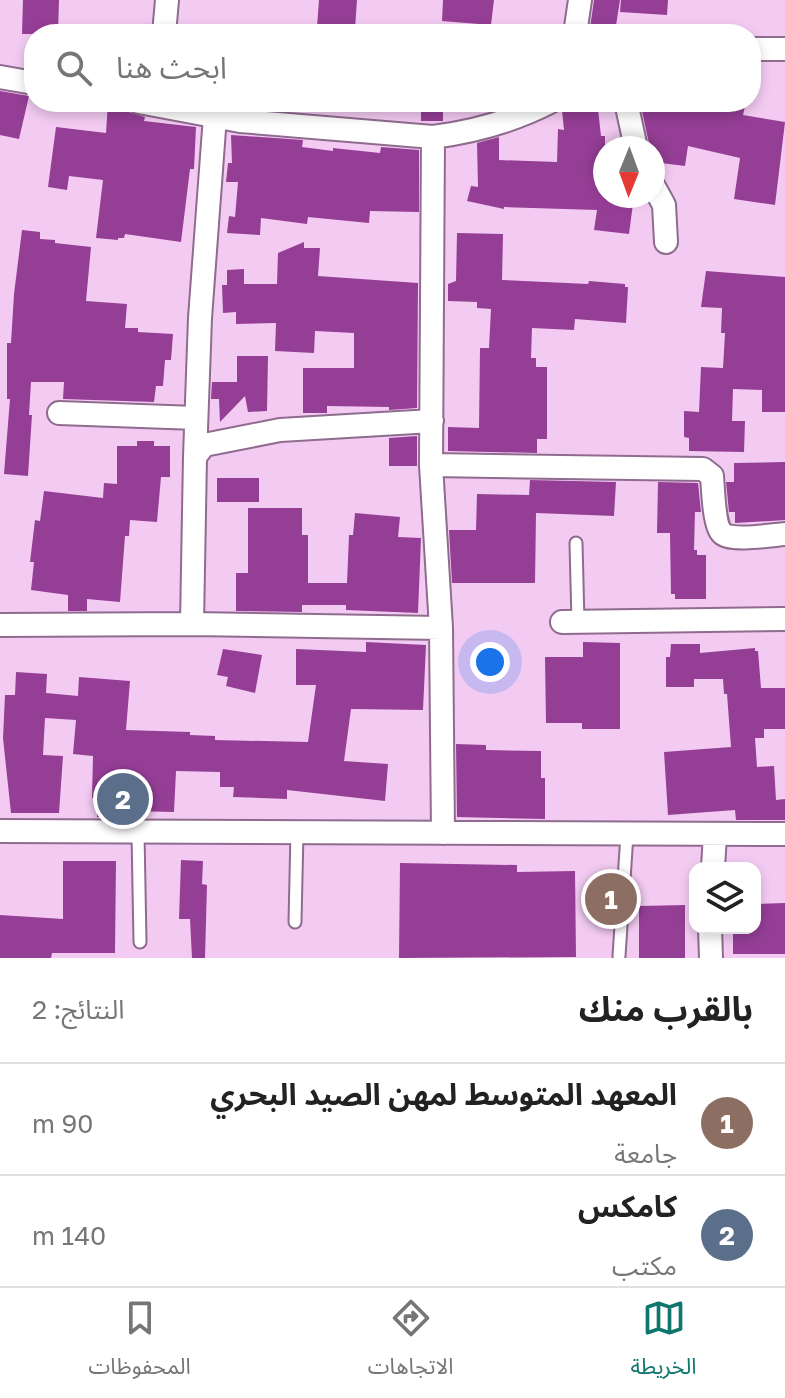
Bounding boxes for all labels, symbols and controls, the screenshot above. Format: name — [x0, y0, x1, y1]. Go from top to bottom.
search box — [24, 24, 761, 112]
icon: search — [52, 46, 96, 90]
text: ابحث هنا — [116, 49, 227, 85]
north arrow — [593, 136, 665, 208]
your location — [470, 642, 510, 682]
pin: 2 — [97, 769, 149, 829]
map controls — [689, 862, 761, 934]
button: layers — [689, 862, 761, 934]
pin: 1 — [585, 869, 637, 929]
text: بالقرب منك — [579, 988, 753, 1028]
text: النتائج: 2 — [32, 994, 124, 1025]
text: المعهد المتوسط لمهن الصيد البحري — [210, 1076, 677, 1112]
text: 90 m — [32, 1108, 93, 1139]
text: 1 — [720, 1108, 734, 1139]
text: جامعة — [614, 1138, 677, 1169]
text: كامكس — [578, 1188, 677, 1224]
text: 140 m — [32, 1220, 106, 1251]
text: 2 — [719, 1220, 735, 1251]
text: مكتب — [612, 1250, 677, 1281]
tab: المحفوظات — [89, 1296, 191, 1390]
tab: الاتجاهات — [368, 1296, 454, 1390]
tab: الخريطة — [631, 1296, 697, 1390]

